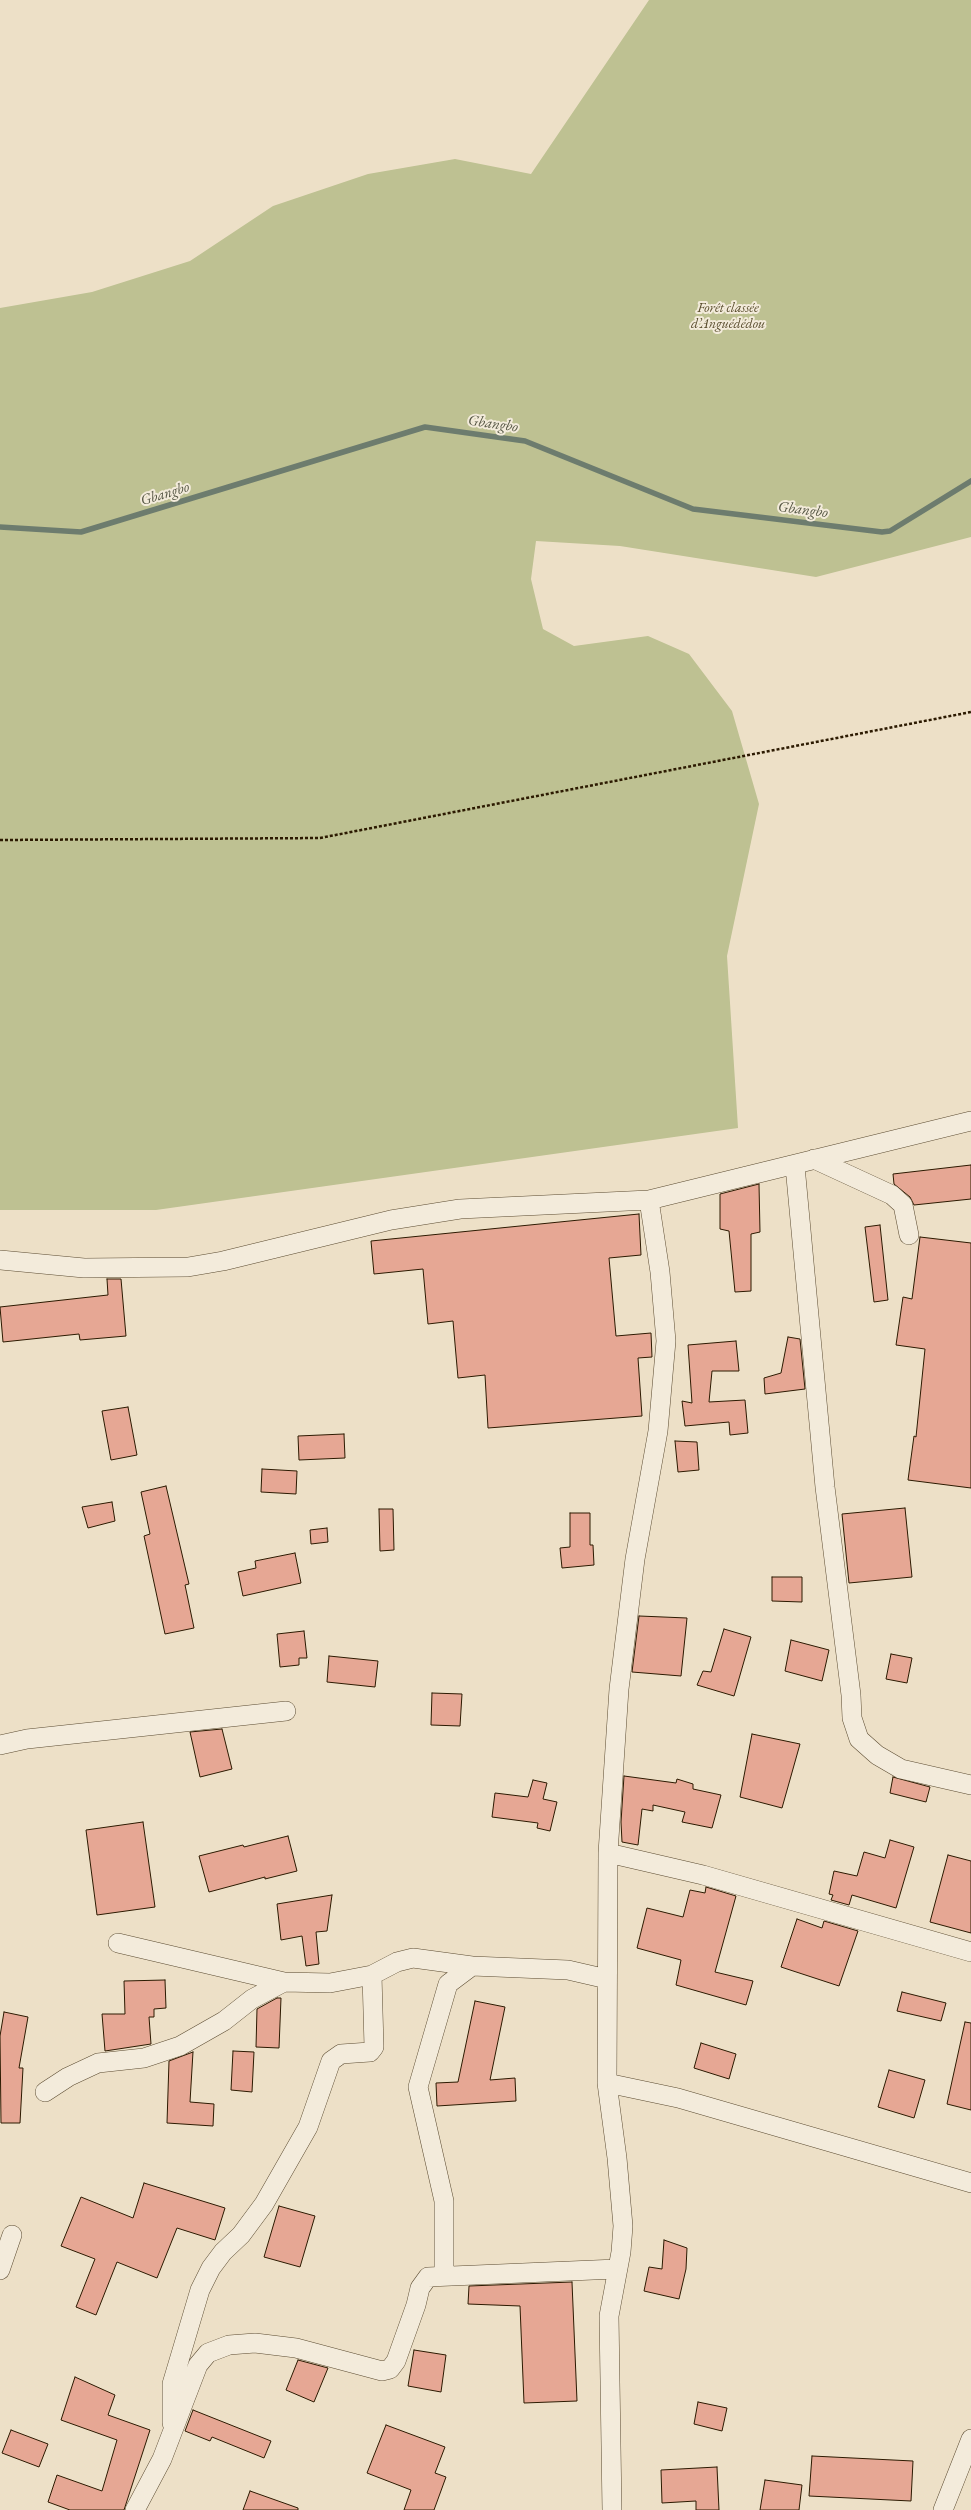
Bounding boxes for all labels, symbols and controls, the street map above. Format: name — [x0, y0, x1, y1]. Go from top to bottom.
park label: Forêt classée d’Anguédédou — [691, 300, 765, 332]
water label: Gbangbo — [467, 412, 519, 436]
water label: Gbangbo — [138, 478, 192, 510]
water label: Gbangbo — [777, 498, 829, 522]

